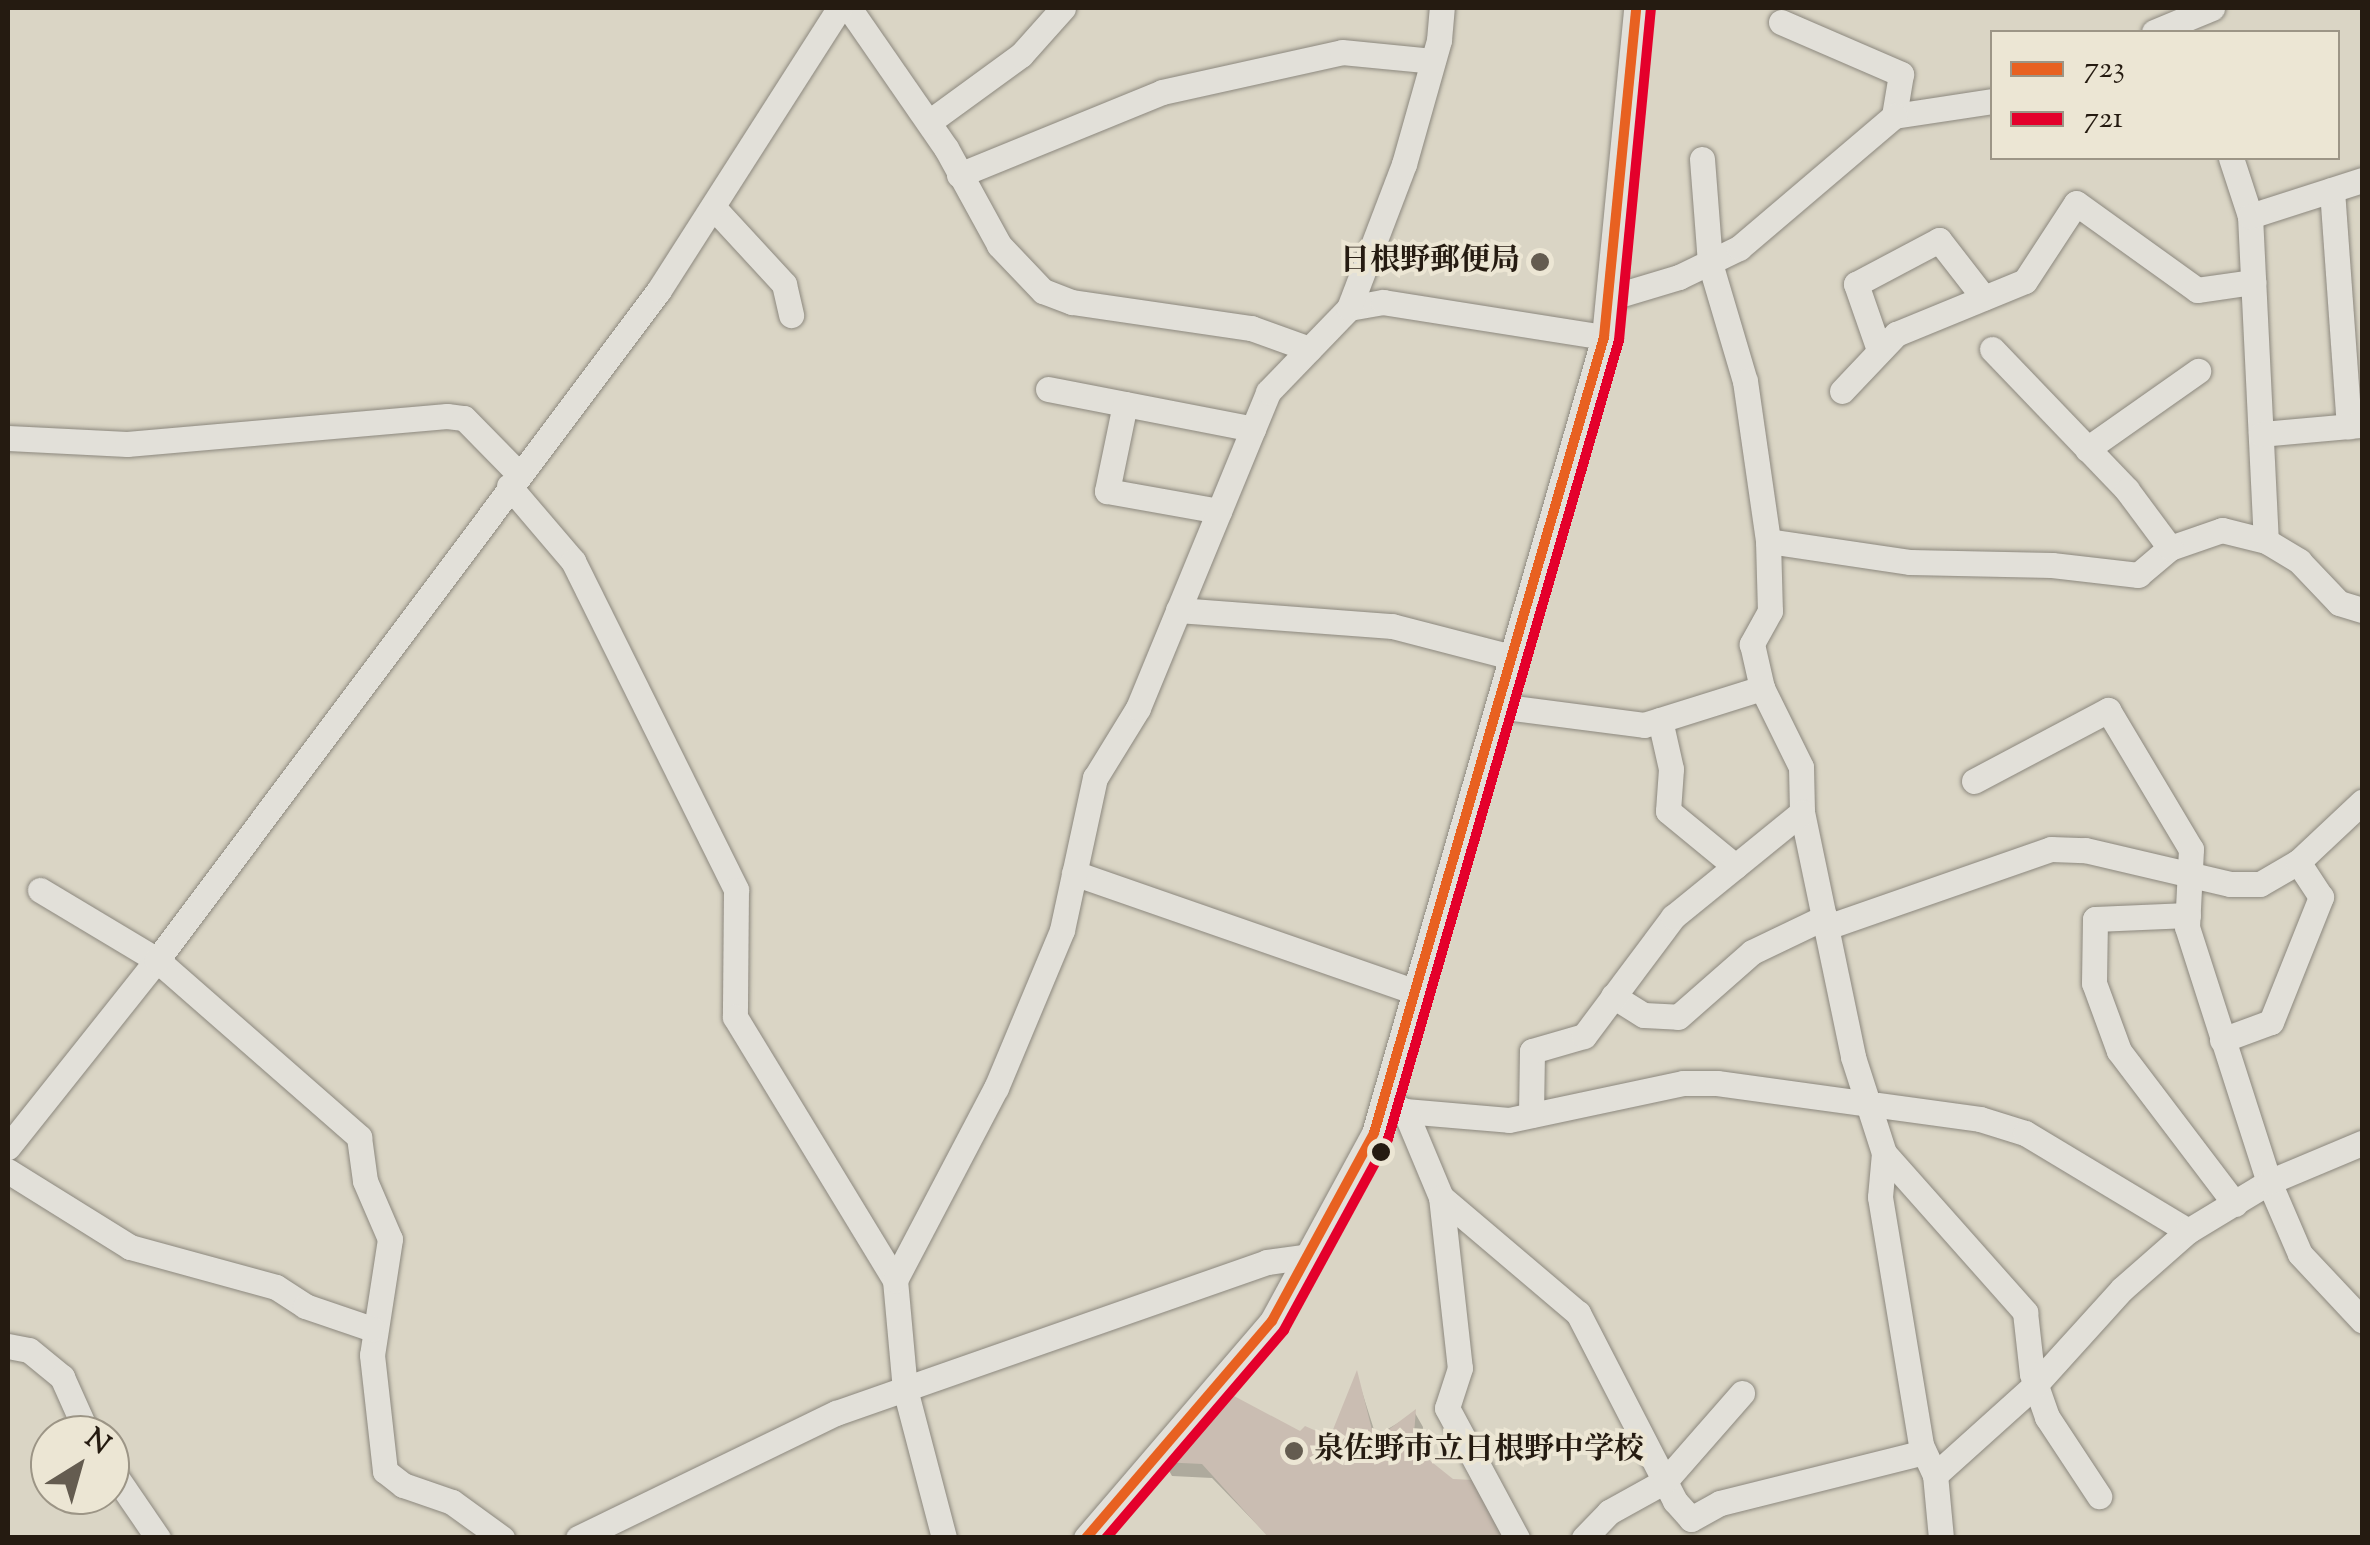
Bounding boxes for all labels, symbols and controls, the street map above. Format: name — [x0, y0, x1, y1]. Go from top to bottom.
legend — [1990, 30, 2340, 160]
text: 723 — [2084, 48, 2125, 91]
text: 721 — [2084, 98, 2123, 141]
place label: 日根野郵便局 — [1340, 244, 1520, 280]
marker: 日根野郵便局 — [1529, 251, 1551, 273]
unlabelled marker — [1371, 1142, 1391, 1162]
north arrow — [30, 1415, 130, 1515]
text: N — [76, 1420, 118, 1465]
place label: 泉佐野市立日根野中学校 — [1314, 1433, 1644, 1469]
marker: 泉佐野市立日根野中学校 — [1283, 1440, 1305, 1462]

